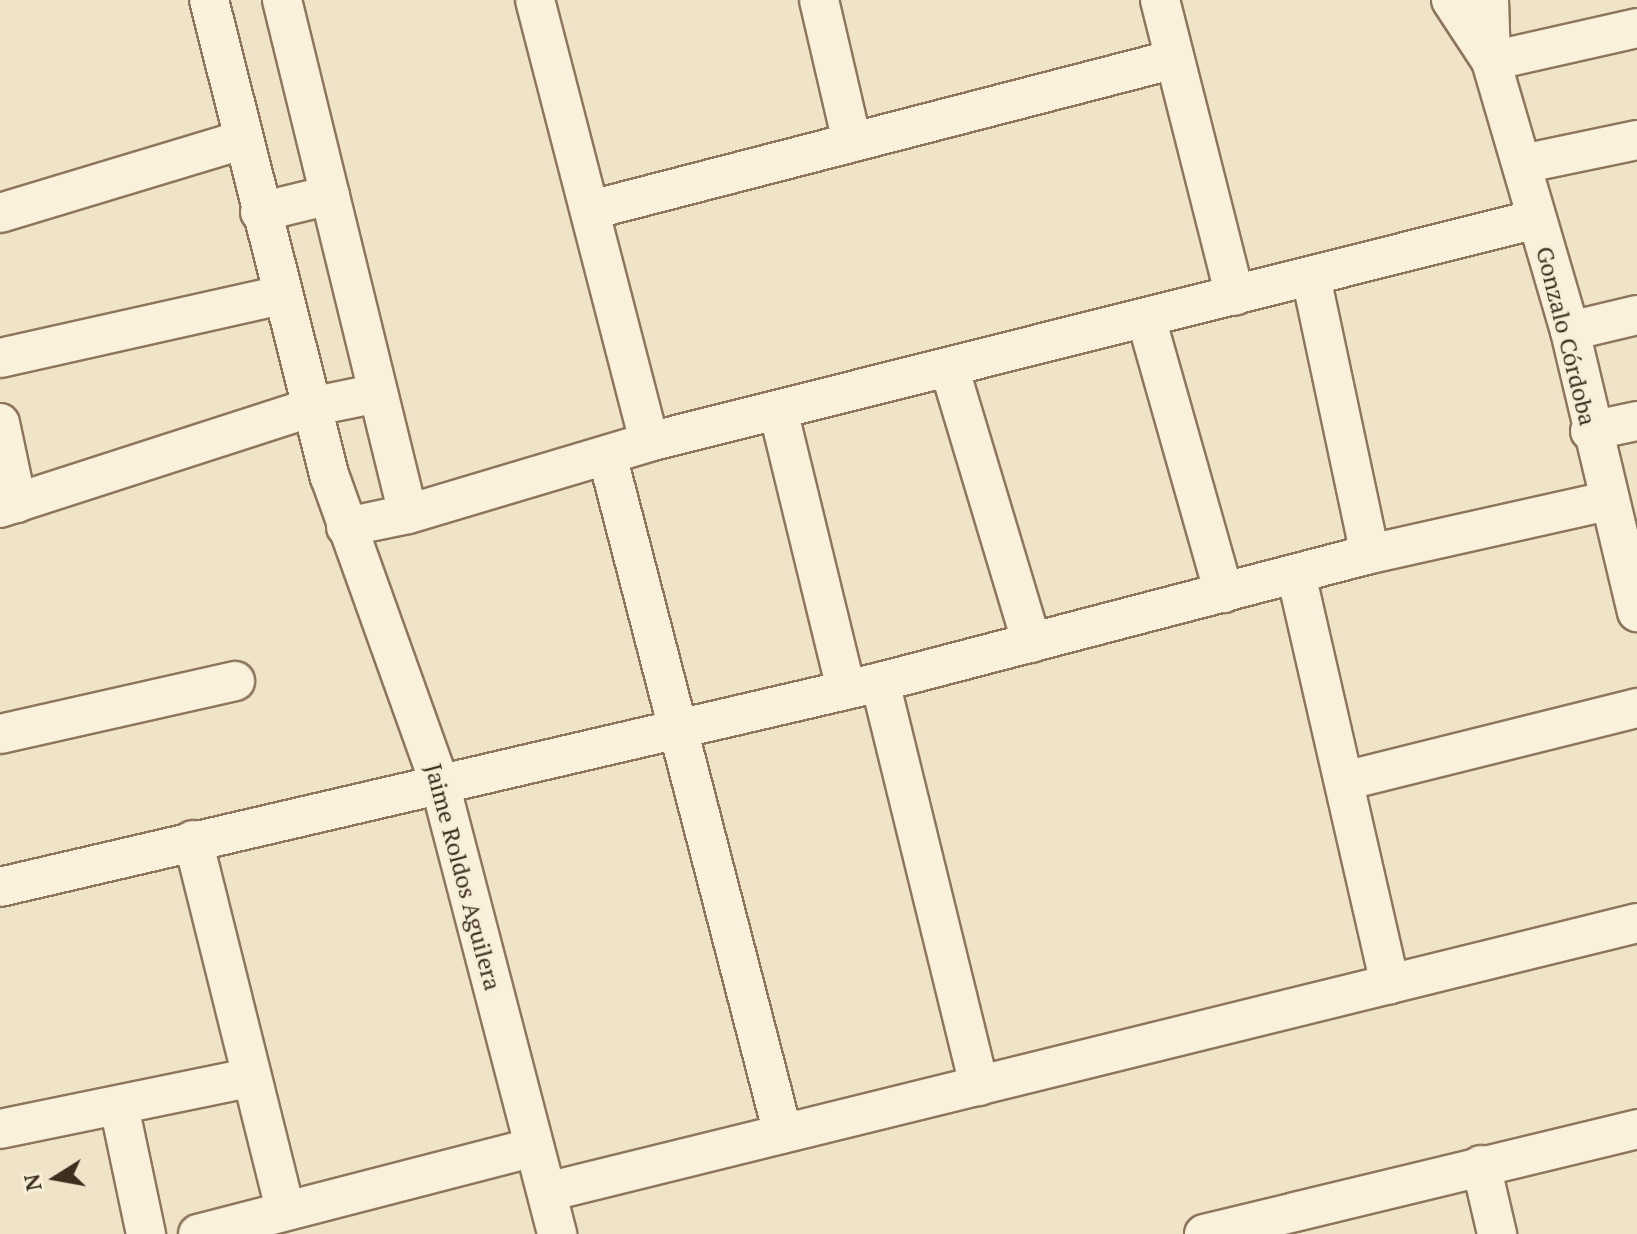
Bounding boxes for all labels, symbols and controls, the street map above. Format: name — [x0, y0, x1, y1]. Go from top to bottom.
street label: Gonzalo Córdoba — [1530, 244, 1602, 428]
street label: Jaime Roldos Aguilera — [419, 760, 507, 994]
north arrow — [16, 1138, 96, 1218]
text: N — [16, 1172, 48, 1194]

